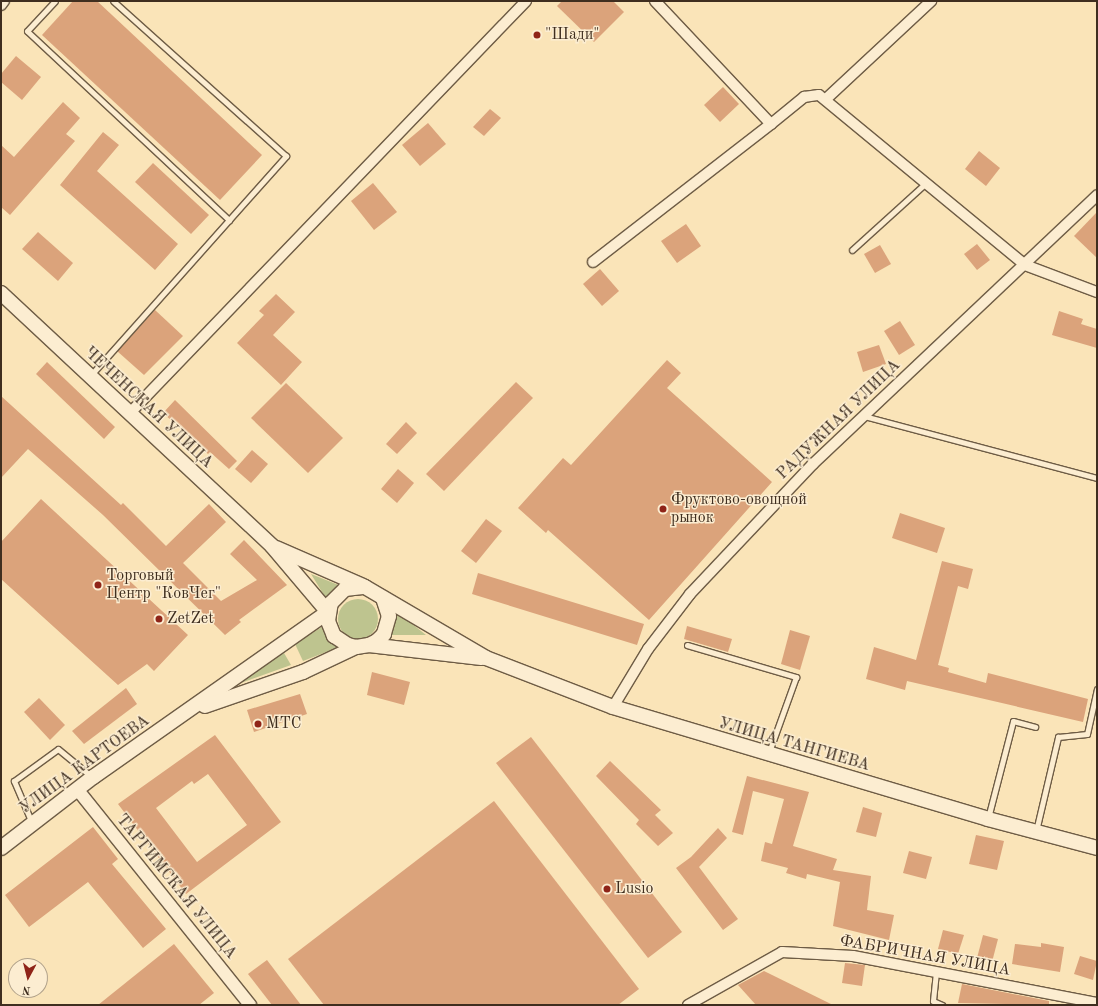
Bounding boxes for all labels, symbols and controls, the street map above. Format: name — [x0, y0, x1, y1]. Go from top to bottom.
place label: "Шади" — [545, 25, 600, 45]
marker: "Шади" — [532, 30, 542, 40]
street label: ЧЕЧЕНСКАЯ УЛИЦА — [79, 343, 217, 473]
street label: РАДУЖНАЯ УЛИЦА — [773, 356, 905, 484]
place label: Фруктово-овощной рынок — [671, 490, 807, 528]
marker: Фруктово-овощной рынок — [658, 504, 668, 514]
place label: Торговый Центр "КовЧег" — [106, 566, 221, 604]
marker: Торговый Центр "КовЧег" — [93, 580, 103, 590]
place label: ZetZet — [167, 609, 214, 629]
marker: ZetZet — [154, 614, 164, 624]
street label: УЛИЦА КАРТОЕВА — [16, 711, 154, 819]
place label: МТС — [266, 714, 302, 734]
street label: УЛИЦА ТАНГИЕВА — [716, 714, 872, 776]
marker: МТС — [253, 719, 263, 729]
street label: ТАРГИМСКАЯ УЛИЦА — [112, 811, 240, 963]
place label: Lusio — [615, 879, 653, 899]
marker: Lusio — [602, 884, 612, 894]
street label: ФАБРИЧНАЯ УЛИЦА — [838, 932, 1012, 980]
north arrow — [8, 958, 48, 998]
text: N — [22, 983, 31, 995]

